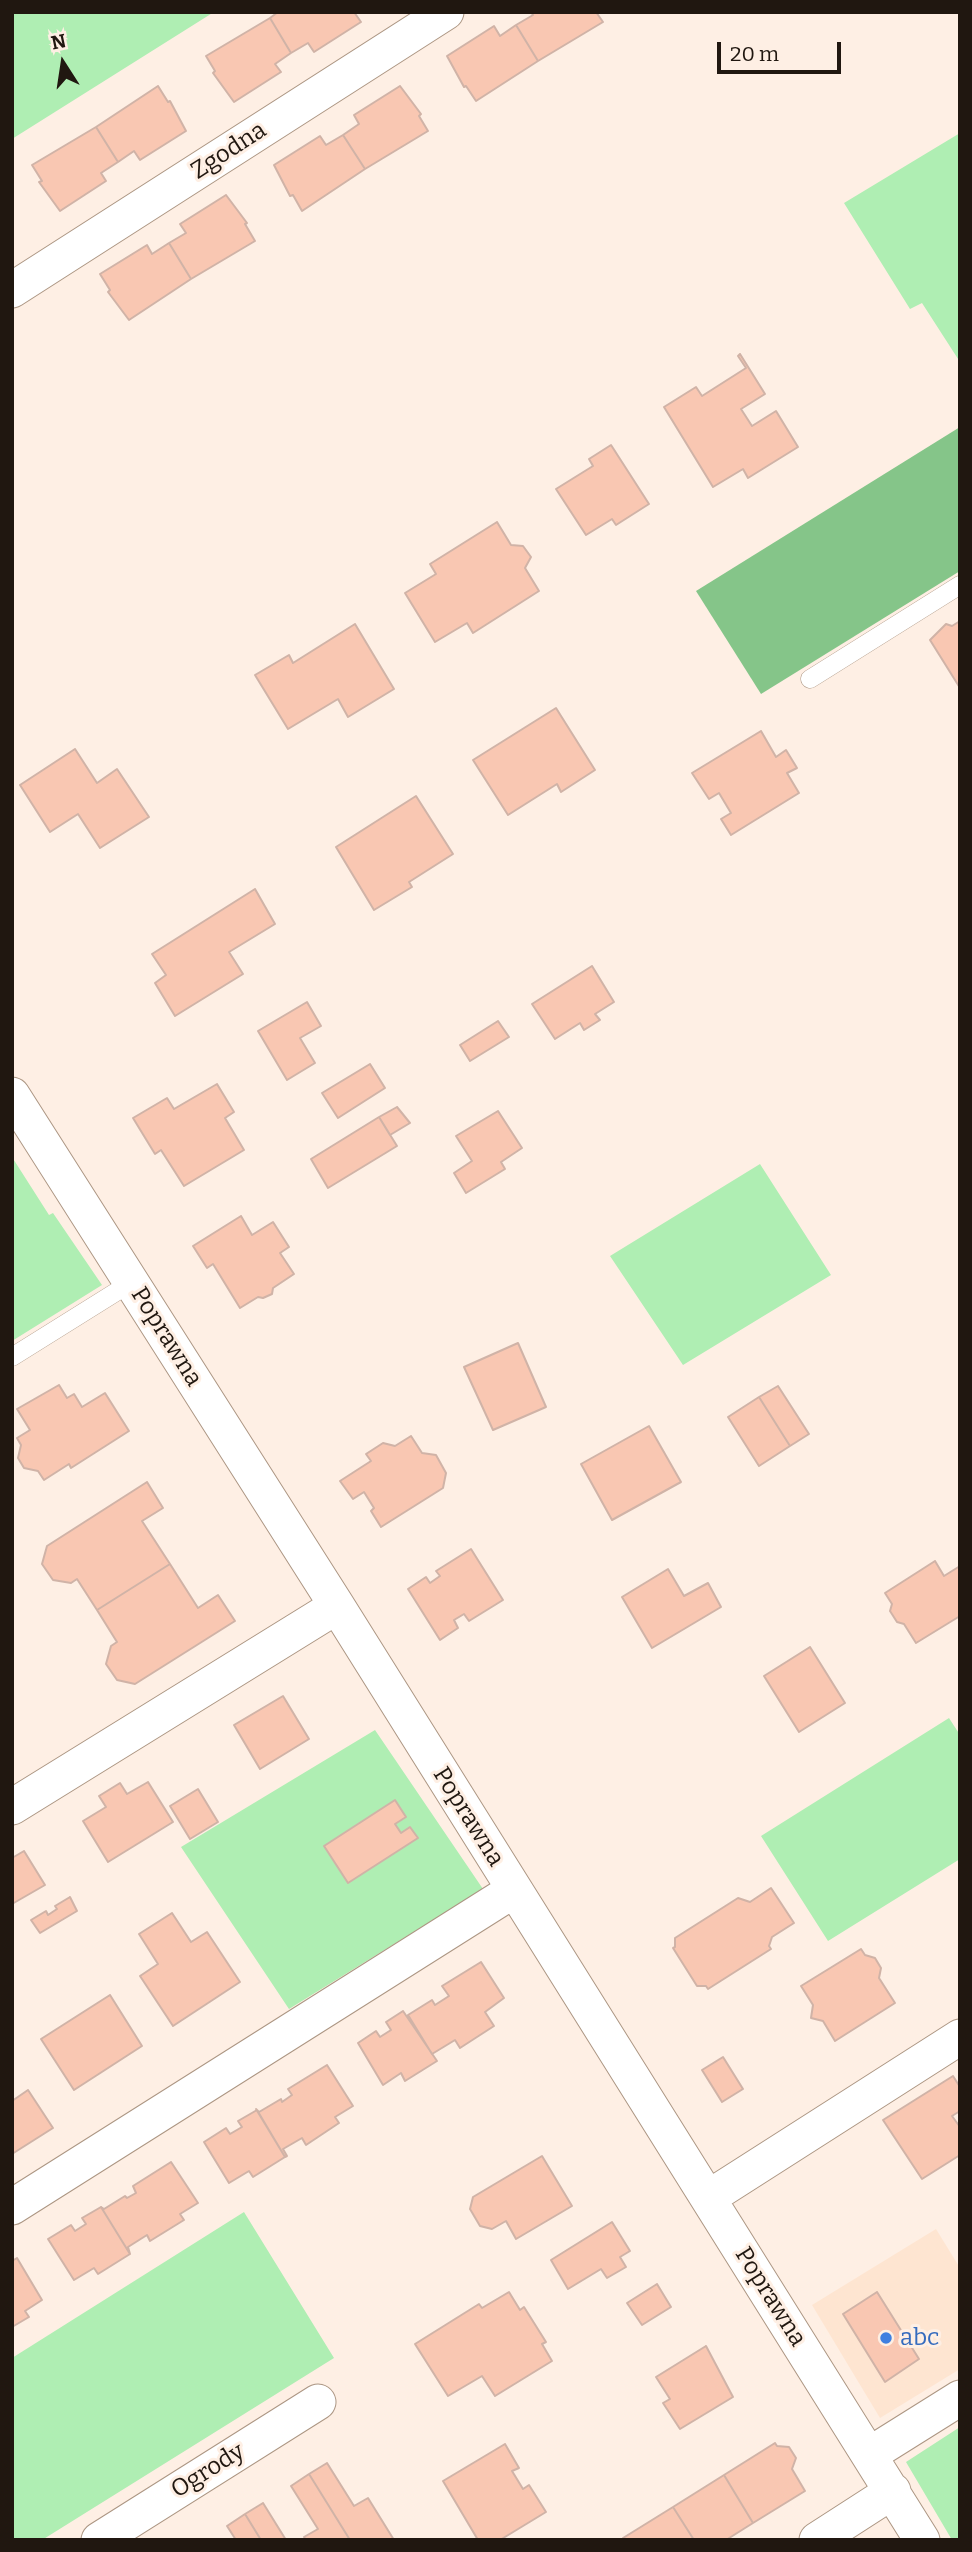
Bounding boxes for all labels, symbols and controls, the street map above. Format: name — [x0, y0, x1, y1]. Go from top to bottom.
north arrow — [28, 28, 98, 98]
scale bar — [720, 28, 844, 72]
text: N — [49, 29, 68, 55]
text: 20 m — [730, 41, 779, 67]
street label: Zgodna — [186, 116, 272, 186]
street label: Poprawna — [124, 1282, 208, 1392]
street label: Poprawna — [426, 1762, 510, 1872]
street label: Poprawna — [728, 2242, 812, 2352]
place label: abc — [900, 2324, 939, 2352]
marker: abc — [878, 2330, 894, 2346]
street label: Ogrody — [166, 2437, 250, 2505]

